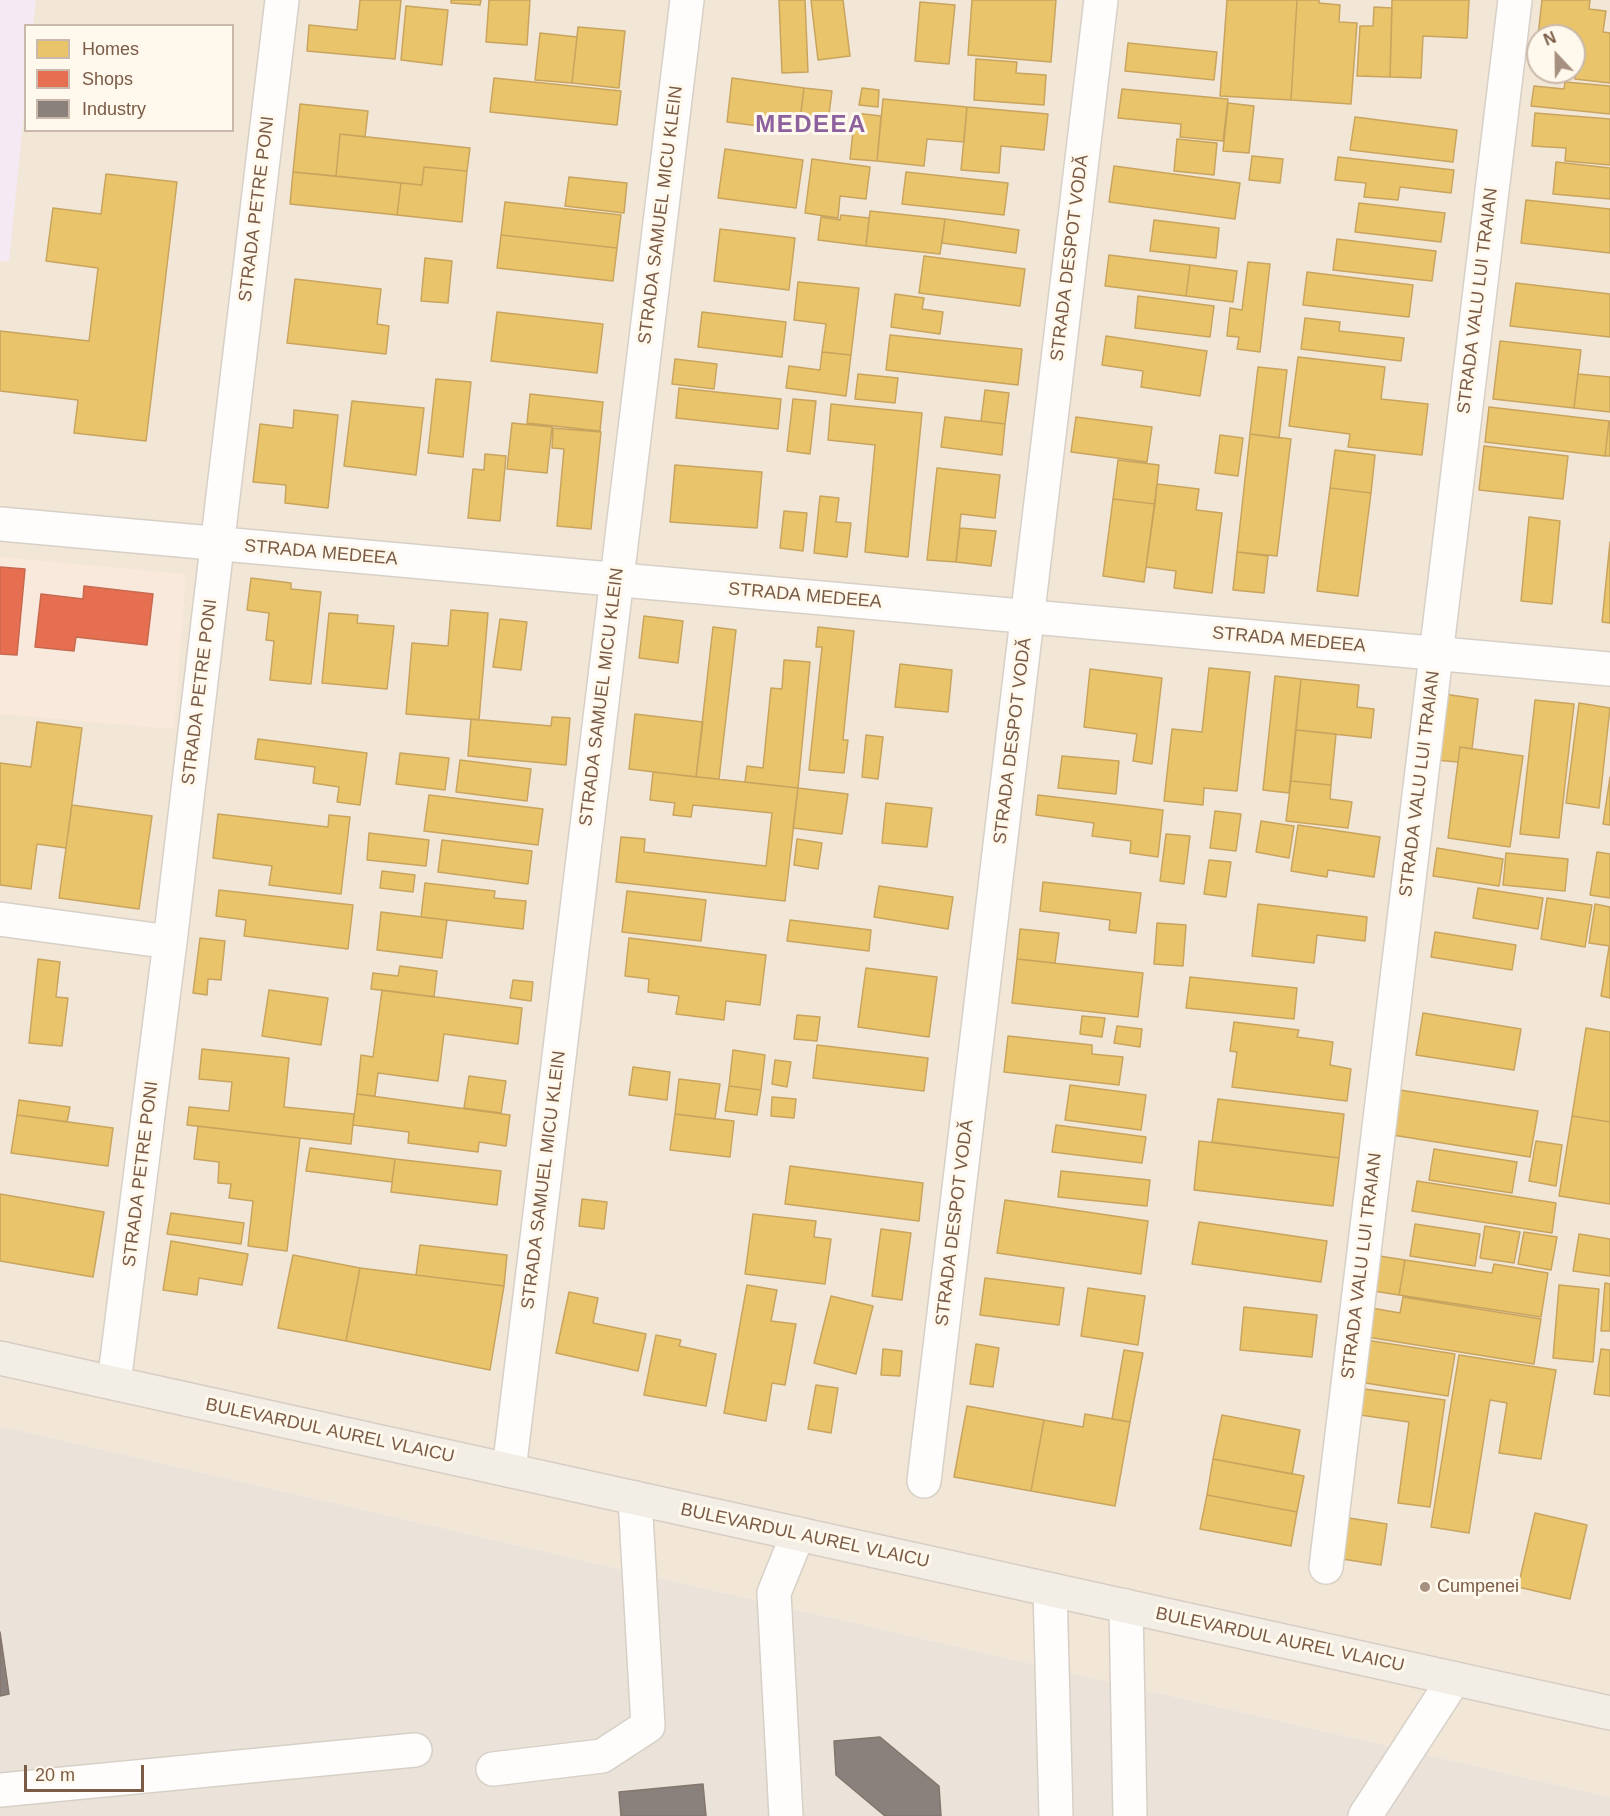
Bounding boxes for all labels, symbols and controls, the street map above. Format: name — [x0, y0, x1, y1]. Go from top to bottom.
legend — [24, 24, 234, 132]
north arrow — [1526, 24, 1586, 84]
text: N — [1541, 29, 1558, 49]
text: Homes — [82, 39, 139, 59]
text: Shops — [82, 69, 133, 89]
street label: STRADA SAMUEL MICU KLEIN — [634, 85, 688, 345]
text: Industry — [82, 99, 146, 119]
district label: MEDEEA — [755, 111, 867, 139]
street label: STRADA PETRE PONI — [235, 115, 279, 303]
street label: STRADA DESPOT VODĂ — [1047, 153, 1093, 363]
street label: STRADA VALU LUI TRAIAN — [1453, 187, 1503, 415]
street label: STRADA MEDEEA — [243, 536, 399, 570]
street label: STRADA SAMUEL MICU KLEIN — [575, 567, 629, 827]
street label: STRADA MEDEEA — [727, 579, 883, 613]
street label: STRADA PETRE PONI — [178, 598, 222, 786]
street label: STRADA MEDEEA — [1211, 623, 1367, 657]
street label: STRADA DESPOT VODĂ — [990, 636, 1036, 846]
street label: STRADA VALU LUI TRAIAN — [1395, 670, 1445, 898]
street label: STRADA SAMUEL MICU KLEIN — [517, 1050, 571, 1310]
street label: STRADA PETRE PONI — [119, 1080, 163, 1268]
street label: STRADA DESPOT VODĂ — [932, 1118, 978, 1328]
street label: STRADA VALU LUI TRAIAN — [1337, 1152, 1387, 1380]
street label: BULEVARDUL AUREL VLAICU — [204, 1394, 456, 1468]
street label: BULEVARDUL AUREL VLAICU — [679, 1499, 931, 1573]
place label: Cumpenei — [1437, 1576, 1519, 1598]
marker: Cumpenei — [1418, 1580, 1432, 1594]
street label: BULEVARDUL AUREL VLAICU — [1154, 1603, 1406, 1677]
scale bar — [27, 1753, 147, 1791]
text: 20 m — [35, 1765, 75, 1785]

